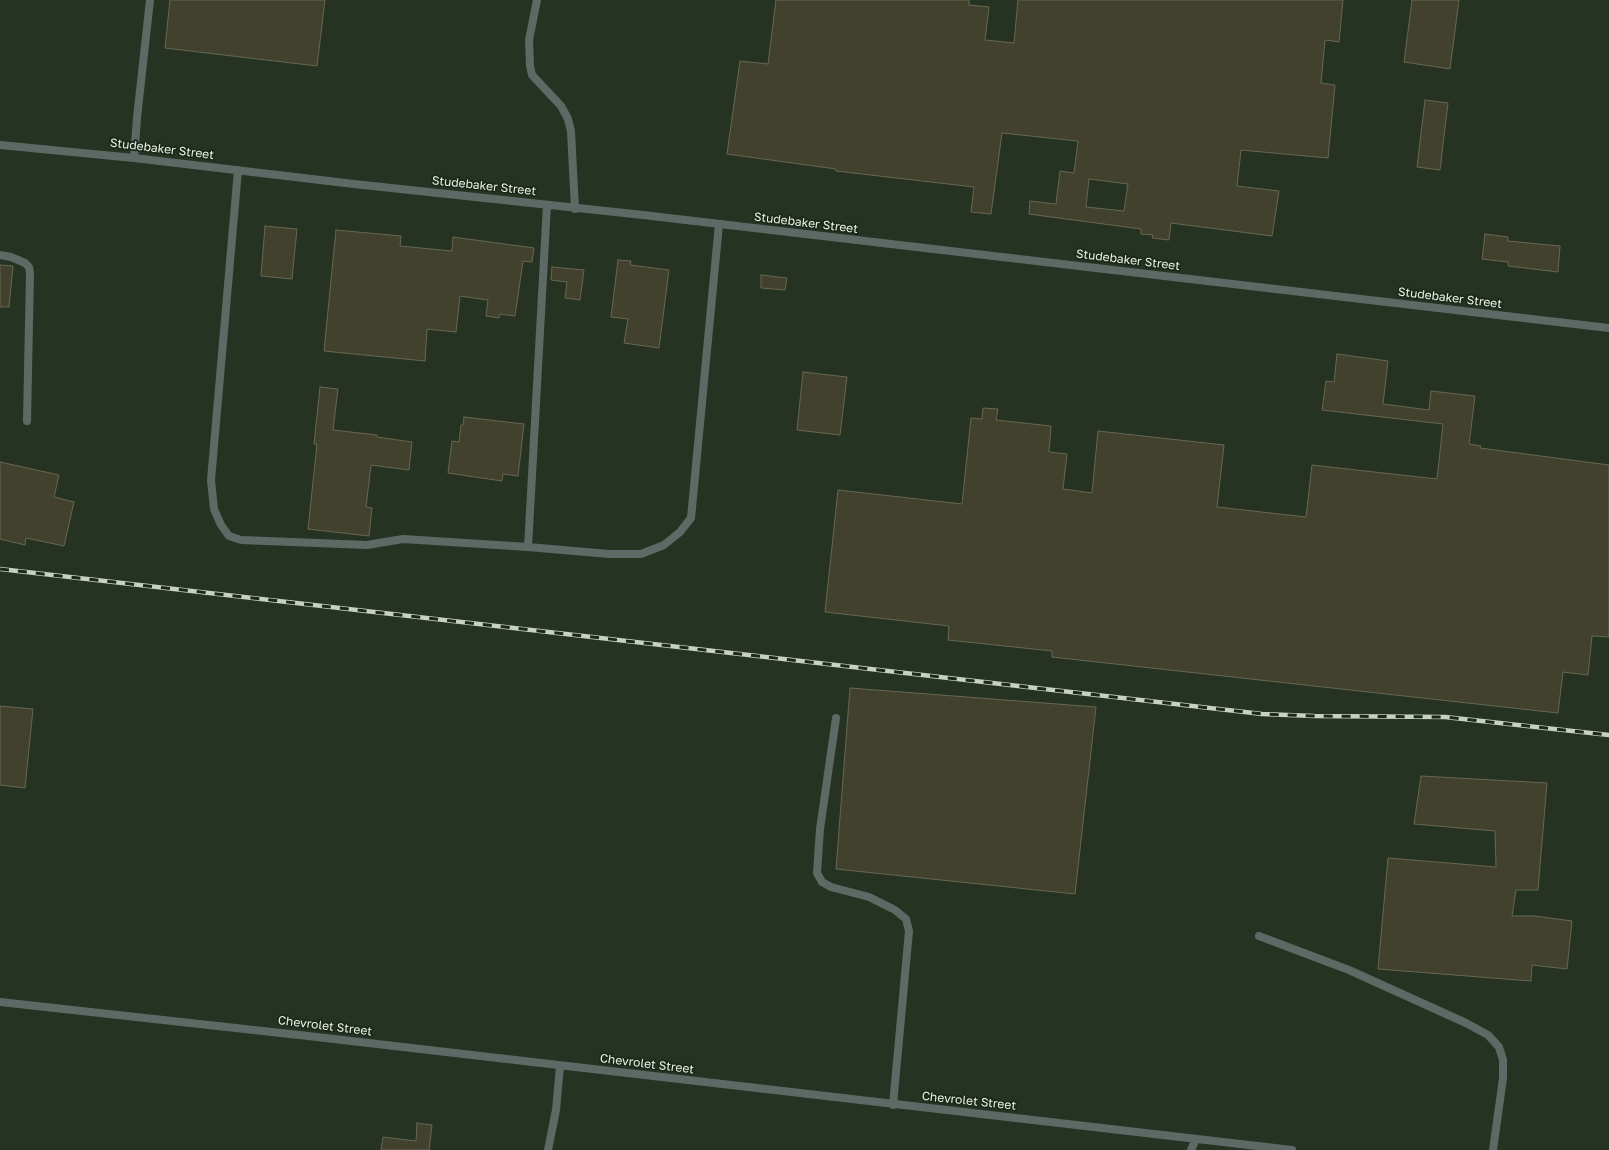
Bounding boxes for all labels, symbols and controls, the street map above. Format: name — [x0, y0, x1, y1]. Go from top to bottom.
street label: Studebaker Street — [109, 135, 215, 163]
street label: Studebaker Street — [431, 173, 537, 199]
street label: Studebaker Street — [753, 209, 859, 237]
street label: Studebaker Street — [1075, 246, 1181, 274]
street label: Studebaker Street — [1397, 284, 1503, 312]
street label: Chevrolet Street — [277, 1013, 373, 1039]
street label: Chevrolet Street — [599, 1051, 695, 1077]
street label: Chevrolet Street — [921, 1089, 1017, 1113]

